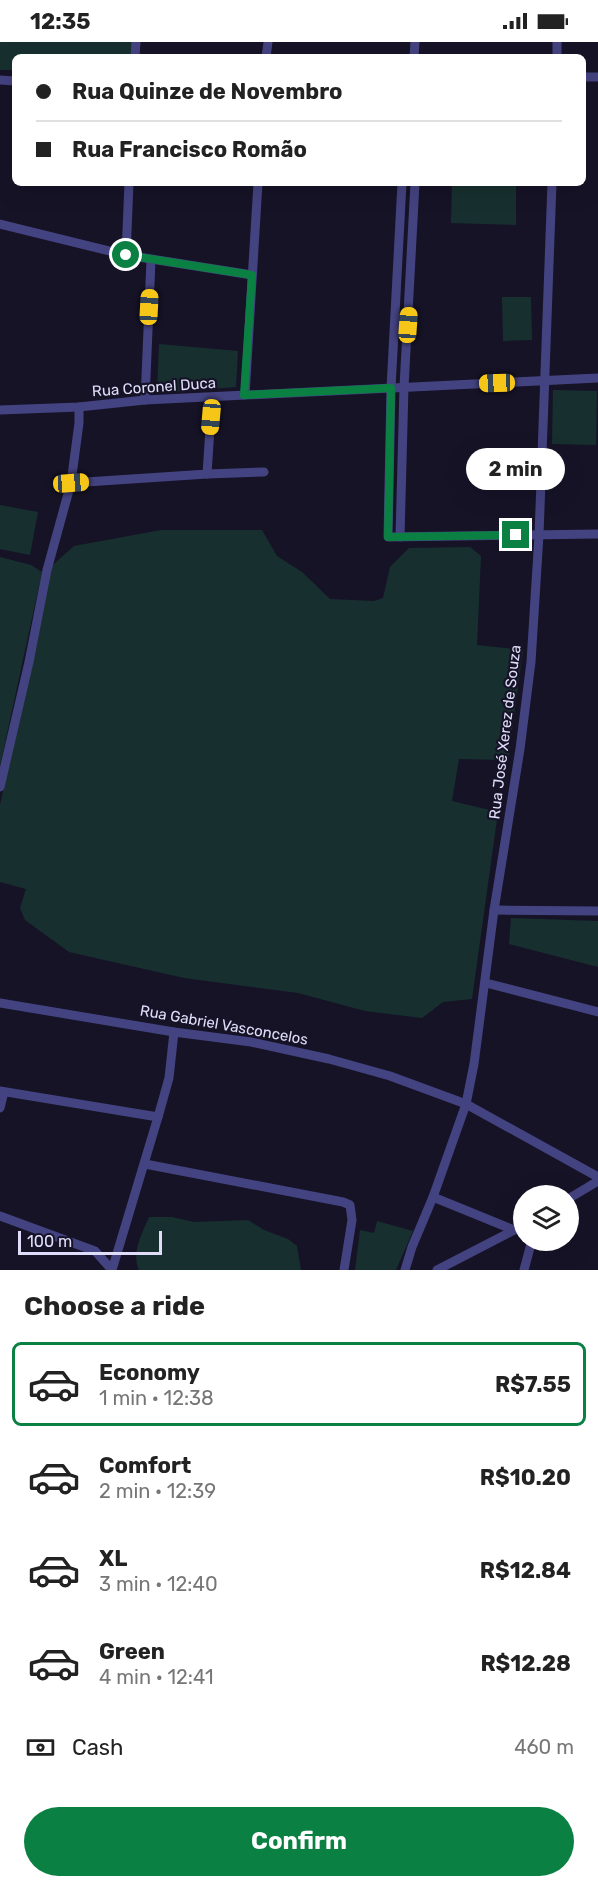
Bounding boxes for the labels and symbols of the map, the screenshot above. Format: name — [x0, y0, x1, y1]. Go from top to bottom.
route start — [112, 241, 139, 268]
car — [139, 289, 159, 325]
car — [398, 306, 418, 344]
car — [479, 373, 515, 393]
street label: Rua Coronel Duca — [91, 374, 217, 400]
car — [200, 398, 222, 436]
callout: 2 min — [466, 448, 566, 490]
car — [52, 473, 90, 493]
route end — [502, 521, 529, 548]
street label: Rua José Xerez de Souza — [485, 644, 525, 820]
street label: Rua Gabriel Vasconcelos — [139, 1001, 310, 1049]
scale bar — [18, 1228, 162, 1256]

